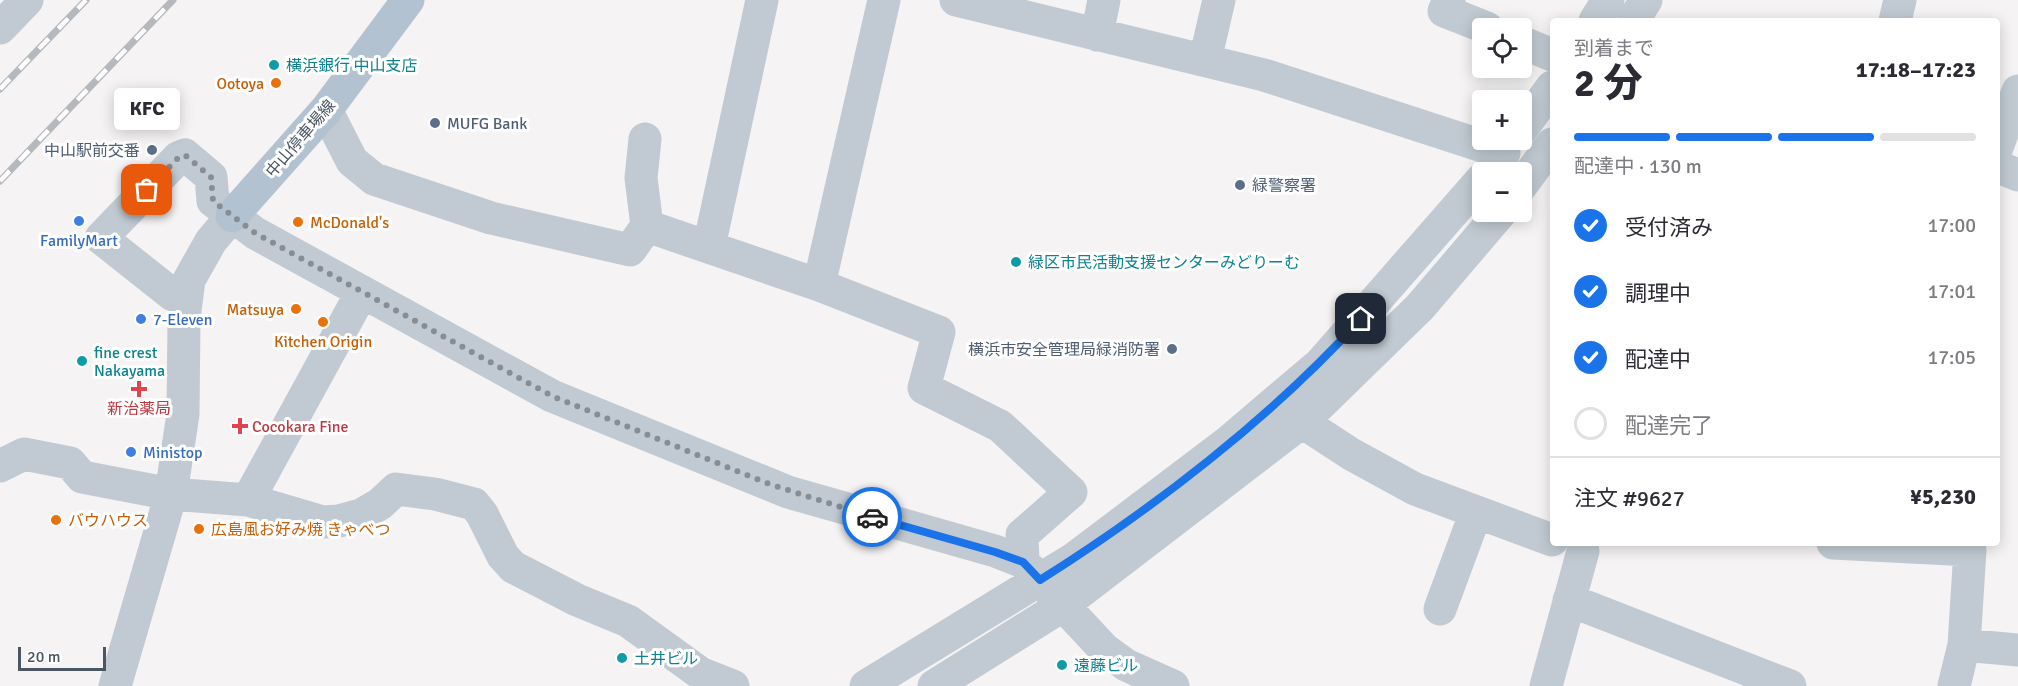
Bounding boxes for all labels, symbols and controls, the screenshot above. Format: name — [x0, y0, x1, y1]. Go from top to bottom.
map controls — [1472, 18, 1532, 222]
button: locate — [1472, 18, 1532, 78]
text: 到着まで — [1574, 36, 1654, 61]
place label: 横浜銀行 中山支店 — [286, 56, 418, 76]
text: 17:18–17:23 — [1856, 56, 1976, 83]
marker: 横浜銀行 中山支店 — [267, 58, 281, 72]
text: 2 分 — [1574, 59, 1643, 107]
place label: Ootoya — [216, 74, 264, 94]
marker: Ootoya — [269, 76, 283, 90]
callout: KFC — [114, 88, 180, 130]
button: + — [1472, 90, 1532, 150]
text: KFC — [129, 96, 165, 121]
street label: 中山停車場線 — [262, 96, 340, 181]
place label: MUFG Bank — [447, 114, 527, 134]
marker: MUFG Bank — [428, 116, 442, 130]
place label: 中山駅前交番 — [44, 141, 140, 161]
marker: 中山駅前交番 — [145, 143, 159, 157]
text: 配達中 · 130 m — [1574, 154, 1702, 179]
button: − — [1472, 162, 1532, 222]
pin — [121, 164, 172, 215]
icon: bag — [130, 173, 163, 206]
place label: 緑警察署 — [1252, 176, 1316, 196]
marker: 緑警察署 — [1233, 178, 1247, 192]
icon: check — [1574, 209, 1607, 242]
place label: McDonald's — [310, 213, 389, 233]
text: 17:00 — [1927, 213, 1976, 238]
marker: FamilyMart — [72, 214, 86, 228]
text: 受付済み — [1625, 214, 1713, 241]
marker: McDonald's — [291, 215, 305, 229]
place label: FamilyMart — [40, 231, 118, 251]
place label: 緑区市民活動支援センターみどりーむ — [1028, 253, 1300, 273]
marker: 緑区市民活動支援センターみどりーむ — [1009, 255, 1023, 269]
icon: check — [1574, 275, 1607, 308]
text: 17:01 — [1927, 279, 1976, 304]
text: 調理中 — [1625, 280, 1691, 307]
pin — [1335, 293, 1386, 344]
place label: Matsuya — [226, 300, 284, 320]
marker: Matsuya — [289, 302, 303, 316]
icon: home — [1344, 302, 1377, 335]
place label: 7-Eleven — [153, 310, 212, 330]
marker: 7-Eleven — [134, 312, 148, 326]
marker: Kitchen Origin — [316, 315, 330, 329]
place label: Kitchen Origin — [274, 332, 372, 352]
place label: 横浜市安全管理局緑消防署 — [968, 340, 1160, 360]
icon: check — [1574, 341, 1607, 374]
marker: 横浜市安全管理局緑消防署 — [1165, 342, 1179, 356]
place label: fine crest Nakayama — [94, 343, 165, 381]
text: 17:05 — [1927, 345, 1976, 370]
text: 配達中 — [1625, 346, 1691, 373]
marker: fine crest Nakayama — [75, 354, 89, 368]
marker: 新治薬局 — [132, 382, 146, 396]
place label: 新治薬局 — [107, 399, 171, 419]
text: 配達完了 — [1625, 412, 1713, 439]
place label: Cocokara Fine — [252, 417, 349, 437]
marker: Cocokara Fine — [233, 419, 247, 433]
place label: Ministop — [143, 443, 203, 463]
marker: Ministop — [124, 445, 138, 459]
text: ¥5,230 — [1910, 483, 1976, 510]
text: 注文 #9627 — [1574, 485, 1685, 512]
courier — [842, 487, 902, 547]
icon: car — [856, 501, 889, 534]
place label: バウハウス — [68, 511, 148, 531]
marker: バウハウス — [49, 513, 63, 527]
place label: 広島風お好み焼 きゃべつ — [211, 520, 391, 540]
marker: 広島風お好み焼 きゃべつ — [192, 522, 206, 536]
scale bar — [18, 644, 106, 672]
text: 20 m — [27, 647, 61, 667]
place label: 土井ビル — [634, 649, 698, 669]
marker: 土井ビル — [615, 651, 629, 665]
place label: 遠藤ビル — [1074, 656, 1138, 676]
marker: 遠藤ビル — [1055, 658, 1069, 672]

